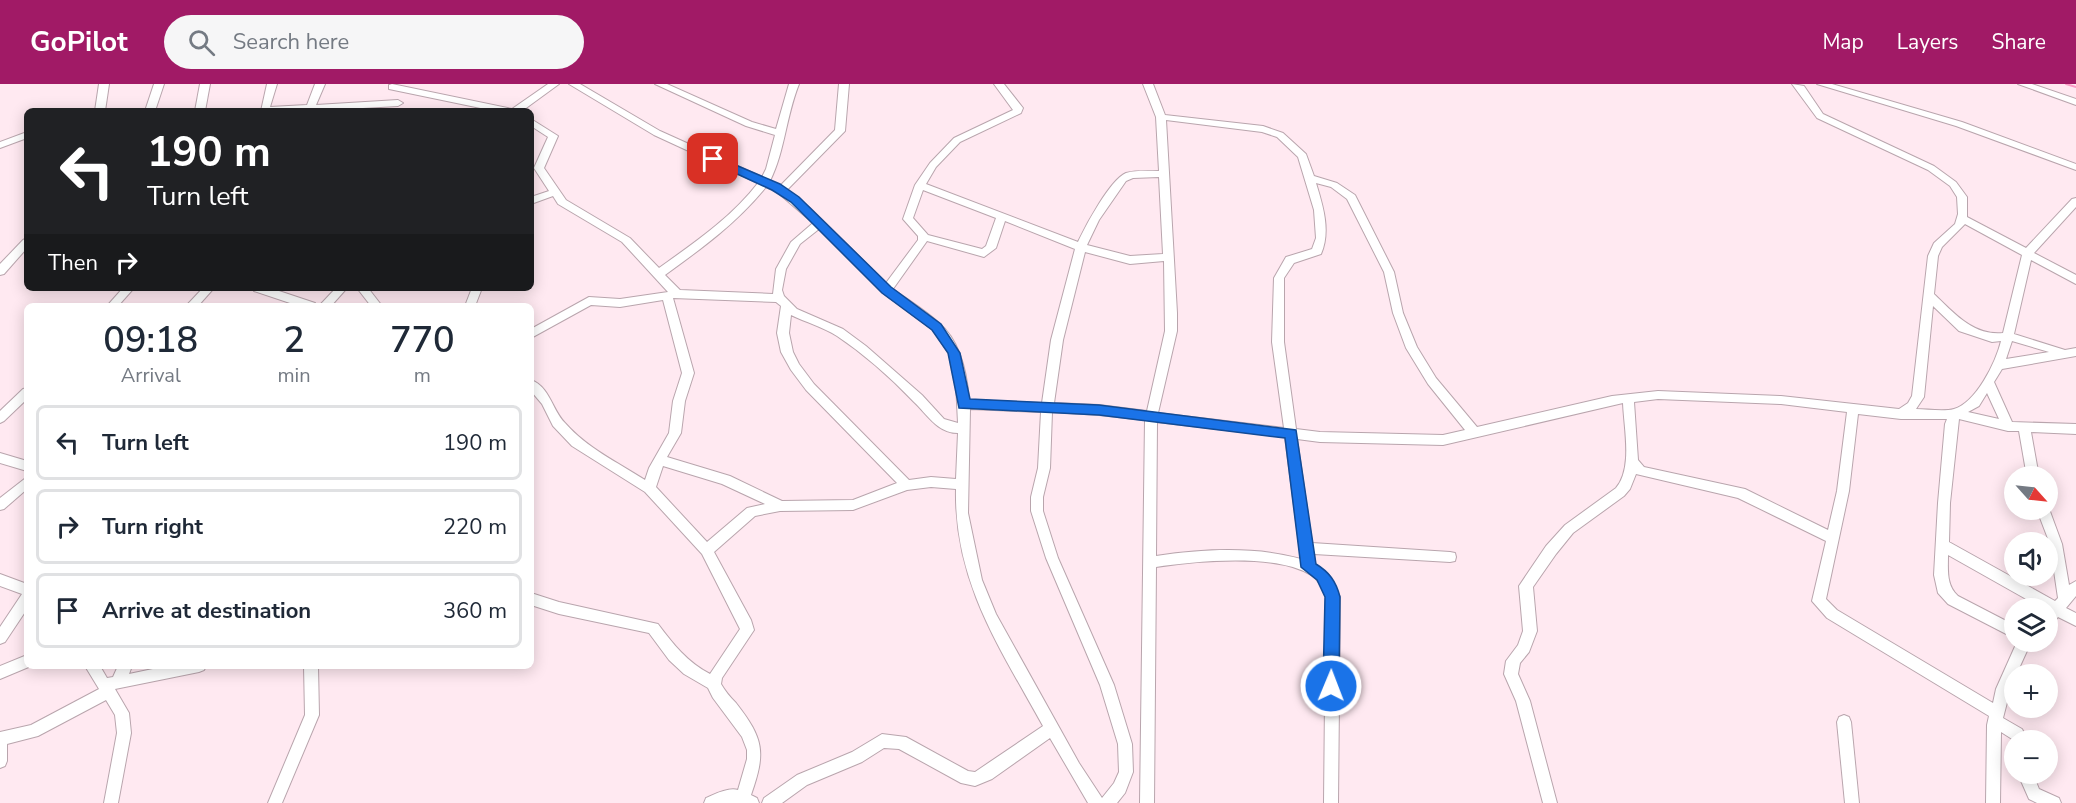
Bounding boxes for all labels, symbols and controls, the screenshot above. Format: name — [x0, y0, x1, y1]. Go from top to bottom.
search box — [164, 15, 584, 69]
text: GoPilot — [30, 23, 128, 61]
icon: search — [185, 26, 218, 59]
text: Search here — [233, 27, 349, 57]
text: Map — [1822, 28, 1864, 56]
text: Layers — [1897, 28, 1958, 56]
text: Share — [1991, 28, 2046, 56]
text: 190 m — [147, 124, 271, 181]
icon: left — [48, 132, 126, 210]
pin — [687, 133, 738, 184]
icon: arrive — [696, 142, 729, 175]
text: Turn left — [147, 178, 248, 215]
icon: right — [110, 246, 143, 279]
text: Then — [48, 248, 98, 278]
text: 09:18 — [103, 316, 198, 365]
text: 2 — [283, 316, 305, 365]
text: 770 — [390, 316, 455, 365]
text: Arrival — [121, 362, 181, 389]
text: min — [278, 362, 311, 389]
text: m — [414, 362, 431, 389]
icon: left — [51, 426, 84, 459]
text: Turn left — [102, 428, 189, 458]
text: 190 m — [443, 428, 507, 458]
north arrow — [2004, 466, 2058, 520]
map controls — [2004, 466, 2058, 784]
icon: right — [51, 510, 84, 543]
text: Turn right — [102, 512, 203, 542]
text: 220 m — [443, 512, 507, 542]
button: sound — [2004, 532, 2058, 586]
icon: arrive — [51, 594, 84, 627]
text: Arrive at destination — [102, 596, 311, 626]
text: 360 m — [443, 596, 507, 626]
button: layers — [2004, 598, 2058, 652]
position arrow — [1299, 654, 1363, 718]
button: + — [2004, 664, 2058, 718]
button: − — [2004, 730, 2058, 784]

